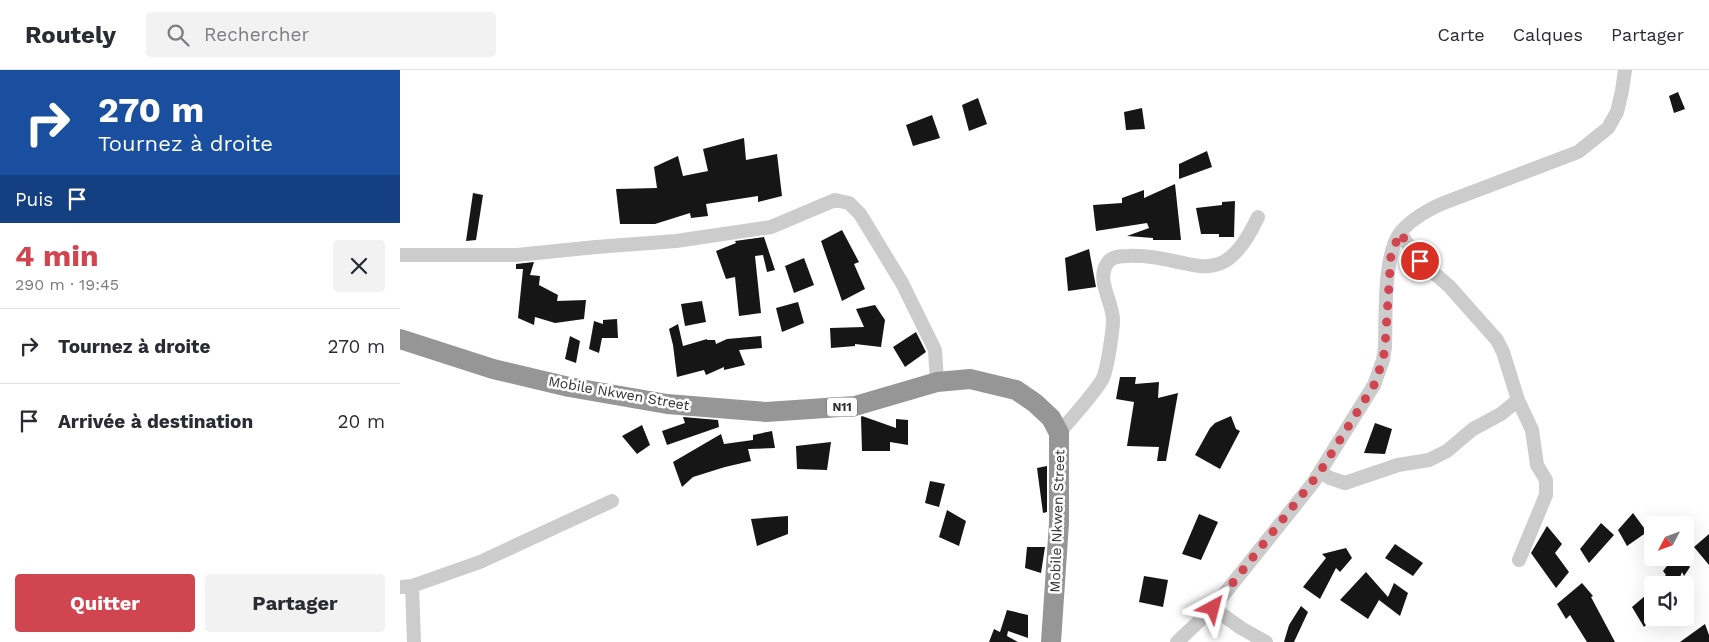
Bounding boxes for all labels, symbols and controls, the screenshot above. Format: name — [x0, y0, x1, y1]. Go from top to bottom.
search box — [146, 12, 496, 57]
text: Routely — [25, 21, 116, 49]
icon: search — [164, 21, 192, 49]
text: Rechercher — [204, 23, 309, 46]
text: Carte — [1437, 24, 1485, 45]
text: Calques — [1513, 24, 1583, 45]
text: Partager — [1611, 24, 1684, 45]
text: 270 m — [98, 89, 204, 131]
icon: right — [15, 90, 80, 155]
text: Tournez à droite — [98, 131, 273, 156]
icon: arrive — [63, 185, 91, 213]
text: Puis — [15, 188, 53, 211]
text: 4 min — [15, 238, 99, 273]
button: close — [333, 240, 385, 292]
pin — [1399, 240, 1441, 282]
icon: arrive — [1406, 247, 1434, 275]
text: 290 m · 19:45 — [15, 275, 119, 294]
icon: right — [15, 332, 43, 360]
text: Tournez à droite — [58, 335, 210, 358]
text: 270 m — [328, 335, 385, 358]
street label: Mobile Nkwen Street — [547, 373, 691, 413]
road number: N11 — [827, 398, 857, 417]
icon: arrive — [15, 407, 43, 435]
text: Arrivée à destination — [58, 410, 253, 433]
text: 20 m — [338, 410, 385, 433]
street label: Mobile Nkwen Street — [1047, 449, 1067, 593]
north arrow — [1644, 516, 1694, 566]
map controls — [1644, 516, 1694, 626]
button: Quitter — [15, 574, 195, 632]
button: Partager — [205, 574, 385, 632]
button: sound — [1644, 576, 1694, 626]
position arrow — [1186, 581, 1238, 633]

